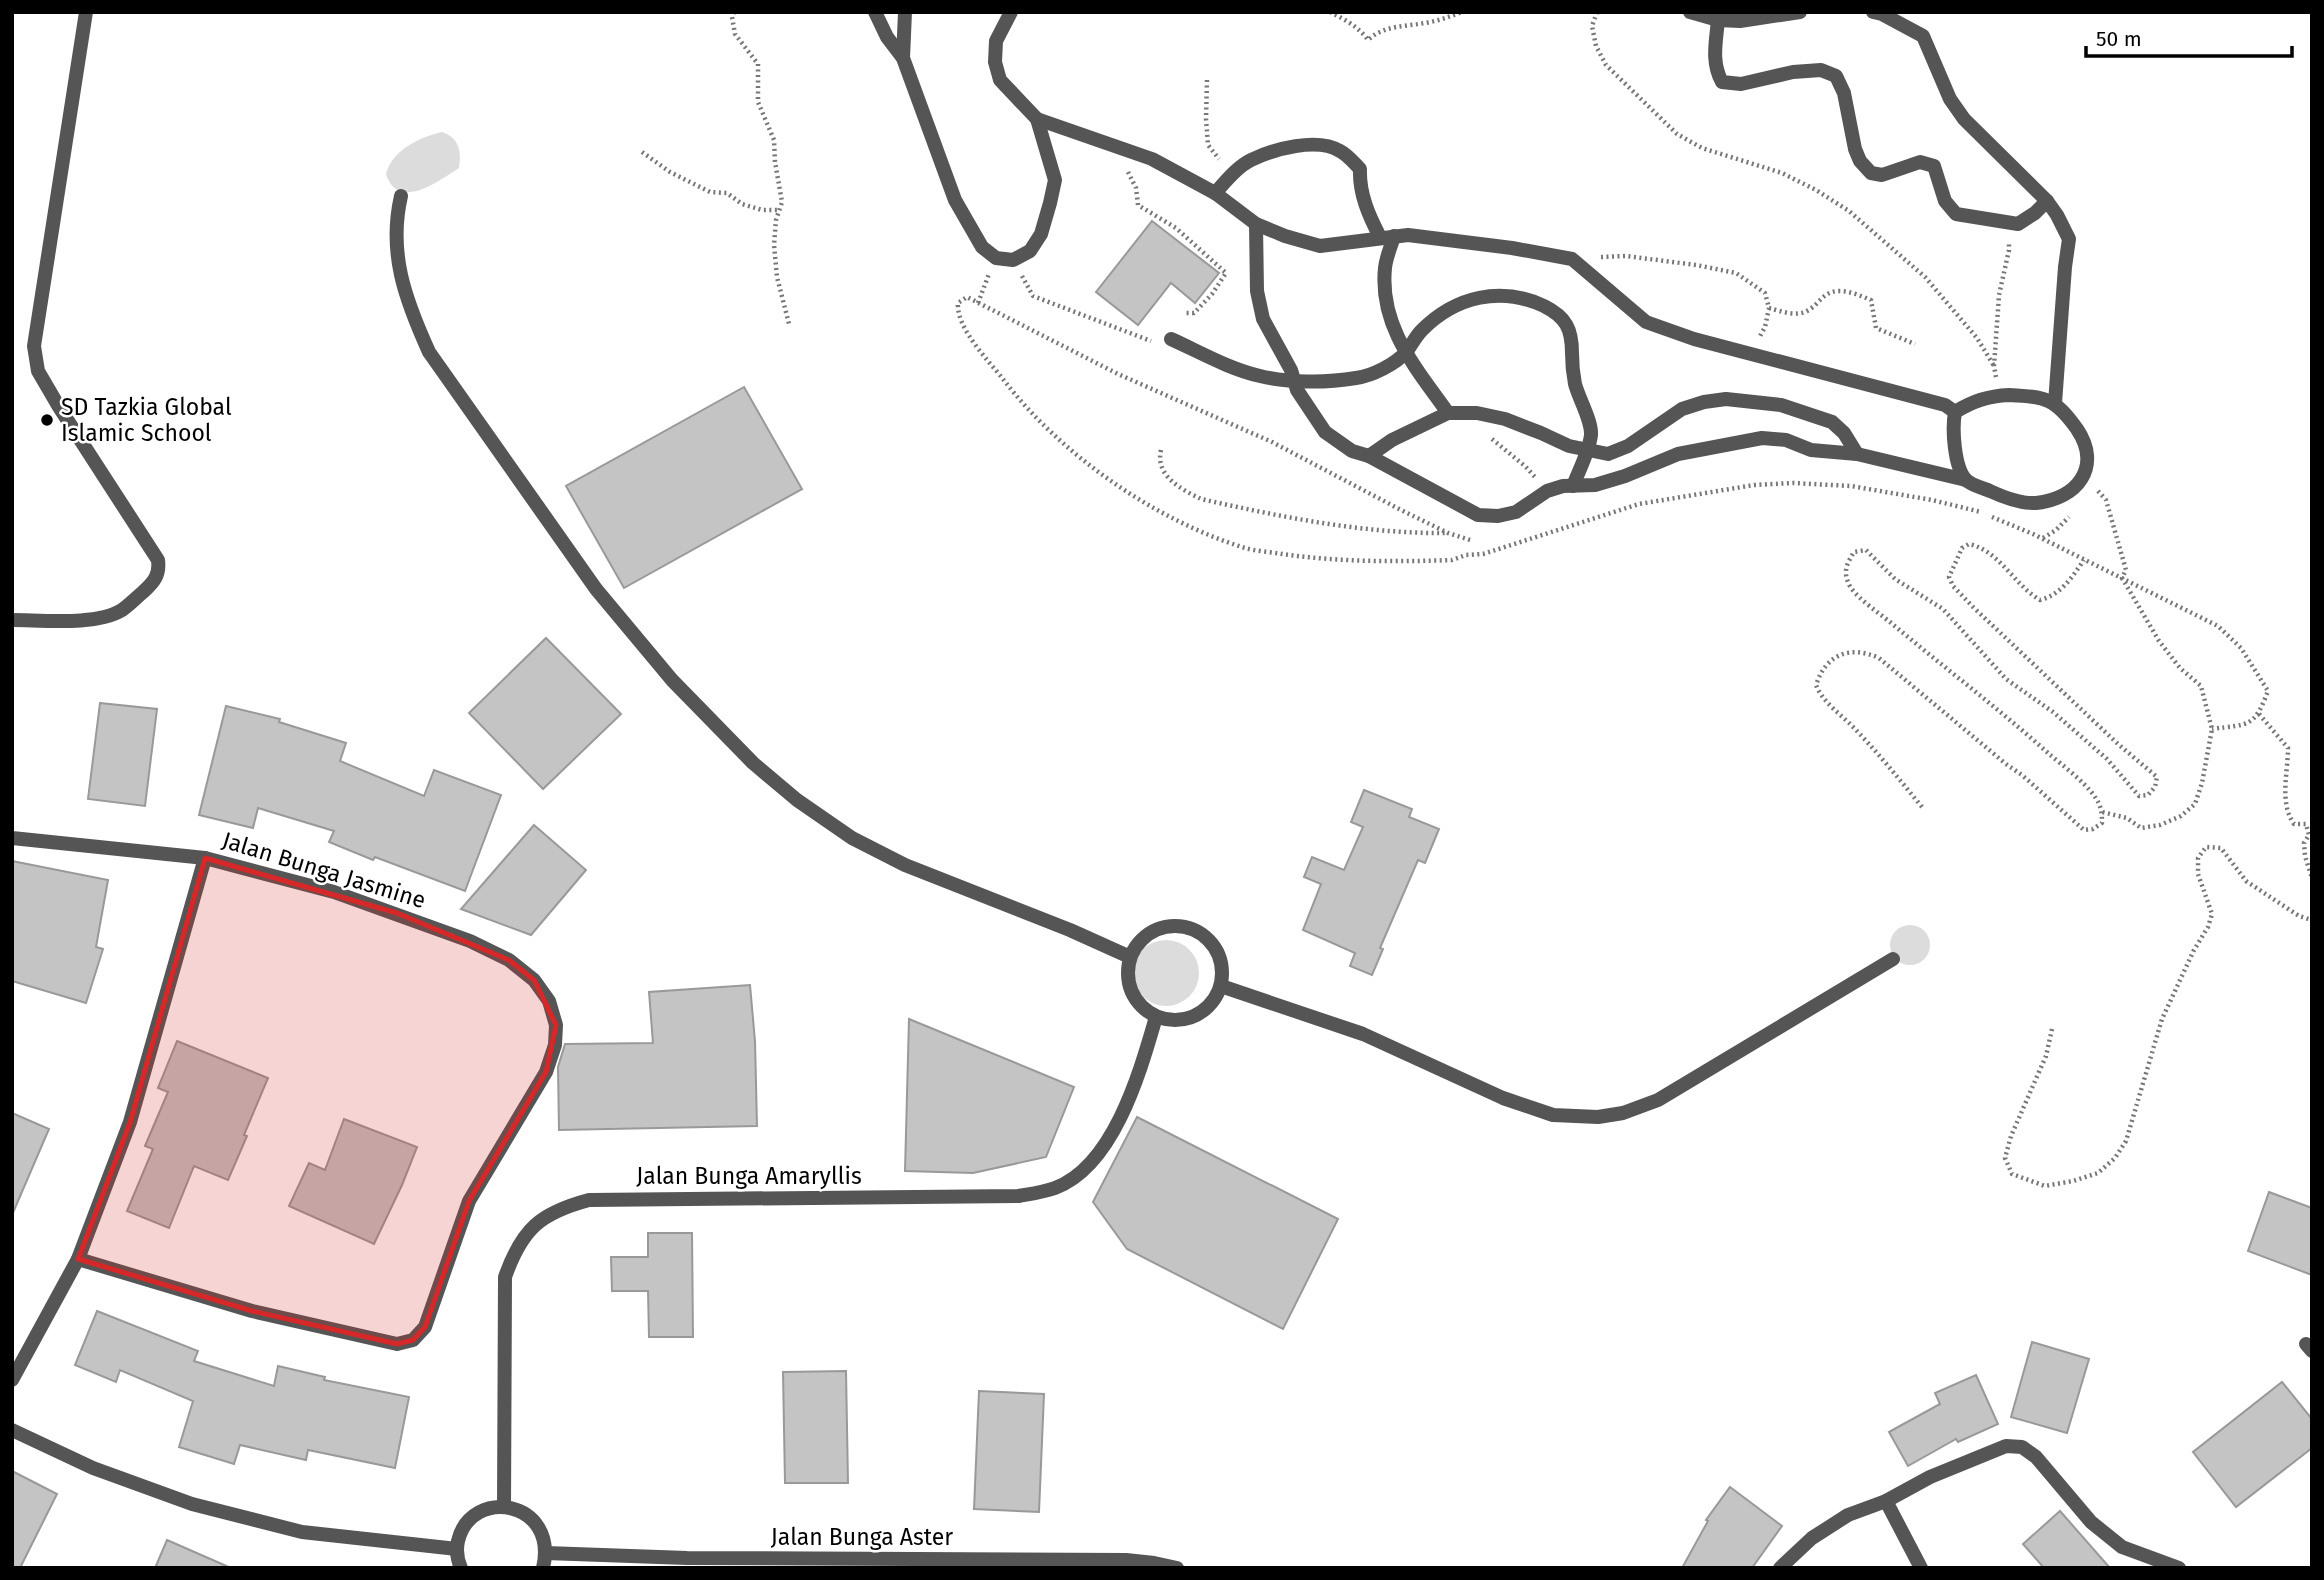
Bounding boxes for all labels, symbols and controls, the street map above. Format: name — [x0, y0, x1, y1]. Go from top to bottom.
scale bar — [2086, 14, 2292, 58]
text: 50 m — [2096, 26, 2142, 52]
place label: SD Tazkia Global Islamic School — [61, 393, 232, 447]
marker: SD Tazkia Global Islamic School — [39, 412, 55, 428]
street label: Jalan Bunga Jasmine — [219, 826, 429, 914]
street label: Jalan Bunga Amaryllis — [636, 1162, 862, 1190]
street label: Jalan Bunga Aster — [771, 1523, 953, 1551]

